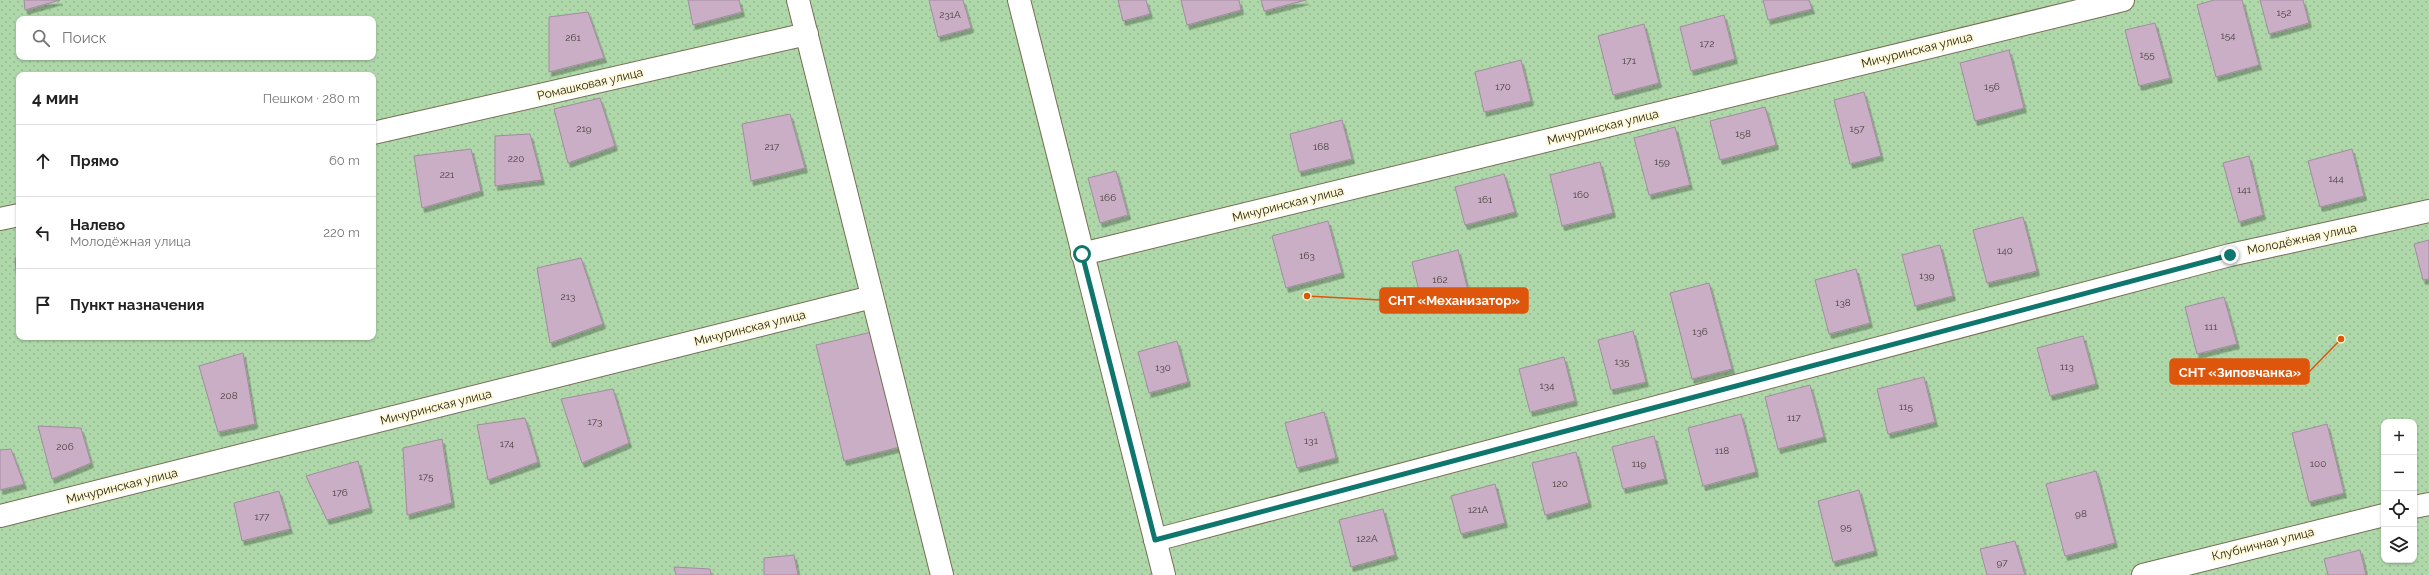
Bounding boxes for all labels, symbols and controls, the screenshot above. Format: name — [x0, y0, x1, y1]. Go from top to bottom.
house number: 152 — [2277, 7, 2291, 18]
house number: 231А — [939, 9, 961, 20]
search box — [16, 16, 376, 60]
icon: search — [30, 27, 52, 49]
text: Поиск — [62, 29, 107, 47]
street label: Мичуринская улица — [1860, 29, 1974, 71]
house number: 154 — [2220, 30, 2236, 41]
house number: 261 — [565, 32, 581, 43]
house number: 172 — [1700, 38, 1714, 49]
house number: 155 — [2139, 49, 2155, 60]
house number: 171 — [1622, 55, 1637, 66]
street label: Ромашковая улица — [536, 65, 644, 103]
house number: 170 — [1495, 81, 1511, 92]
house number: 156 — [1984, 81, 2000, 92]
text: 4 мин — [32, 88, 79, 108]
text: Пешком · 280 m — [263, 91, 360, 106]
street label: Мичуринская улица — [1546, 106, 1660, 148]
house number: 219 — [576, 123, 592, 134]
house number: 157 — [1849, 123, 1865, 134]
house number: 158 — [1735, 128, 1751, 139]
house number: 217 — [765, 141, 780, 152]
house number: 168 — [1313, 141, 1329, 152]
icon: ahead — [32, 150, 54, 172]
text: Прямо — [70, 152, 119, 170]
text: 60 m — [329, 153, 360, 168]
house number: 220 — [508, 153, 524, 164]
house number: 159 — [1654, 156, 1670, 167]
house number: 221 — [440, 169, 455, 180]
house number: 144 — [2328, 173, 2344, 184]
street label: Мичуринская улица — [1231, 183, 1345, 225]
house number: 141 — [2237, 184, 2252, 195]
house number: 160 — [1573, 189, 1589, 200]
house number: 166 — [1100, 192, 1116, 203]
house number: 161 — [1478, 194, 1493, 205]
text: Налево — [70, 216, 125, 234]
street label: Молодёжная улица — [2246, 221, 2358, 257]
icon: left — [32, 222, 54, 244]
text: 220 m — [323, 225, 360, 240]
text: Молодёжная улица — [70, 234, 191, 249]
route start — [1073, 245, 1091, 263]
house number: 140 — [1997, 245, 2013, 256]
route end — [2221, 246, 2239, 264]
house number: 163 — [1299, 250, 1315, 261]
house number: 139 — [1919, 270, 1935, 281]
house number: 162 — [1432, 274, 1448, 285]
callout: СНТ «Механизатор» — [1380, 288, 1528, 313]
house number: 213 — [561, 291, 575, 302]
text: СНТ «Механизатор» — [1388, 293, 1520, 308]
icon: arrive — [32, 294, 54, 316]
text: Пункт назначения — [70, 296, 204, 314]
house number: 138 — [1835, 297, 1851, 308]
street label: Мичуринская улица — [693, 307, 807, 349]
house number: 111 — [2205, 321, 2218, 332]
house number: 136 — [1692, 326, 1708, 337]
house number: 135 — [1614, 356, 1630, 367]
callout: СНТ «Зиповчанка» — [2170, 359, 2309, 384]
house number: 113 — [2060, 361, 2074, 372]
house number: 130 — [1155, 362, 1171, 373]
text: СНТ «Зиповчанка» — [2179, 365, 2301, 380]
house number: 134 — [1539, 380, 1555, 391]
street label: Мичуринская улица — [379, 386, 493, 428]
house number: 208 — [220, 390, 238, 401]
house number: 115 — [1899, 401, 1914, 412]
house number: 117 — [1787, 412, 1802, 423]
house number: 173 — [588, 416, 602, 427]
map controls — [2381, 419, 2417, 563]
button: + — [2381, 419, 2417, 455]
house number: 131 — [1304, 435, 1319, 446]
house number: 174 — [500, 438, 515, 449]
house number: 206 — [56, 441, 74, 452]
house number: 118 — [1715, 445, 1729, 456]
button: − — [2381, 455, 2417, 491]
house number: 119 — [1632, 458, 1646, 469]
house number: 100 — [2310, 458, 2326, 469]
street label: Мичуринская улица — [65, 465, 179, 507]
house number: 175 — [419, 471, 434, 482]
house number: 120 — [1552, 478, 1568, 489]
house number: 176 — [332, 487, 348, 498]
button: locate — [2381, 491, 2417, 527]
house number: 121А — [1468, 504, 1489, 515]
house number: 98 — [2075, 508, 2087, 519]
house number: 177 — [255, 511, 270, 522]
house number: 95 — [1840, 521, 1852, 532]
street label: Клубничная улица — [2210, 525, 2316, 563]
button: layers — [2381, 527, 2417, 563]
house number: 122А — [1356, 533, 1378, 544]
house number: 97 — [1996, 557, 2008, 568]

